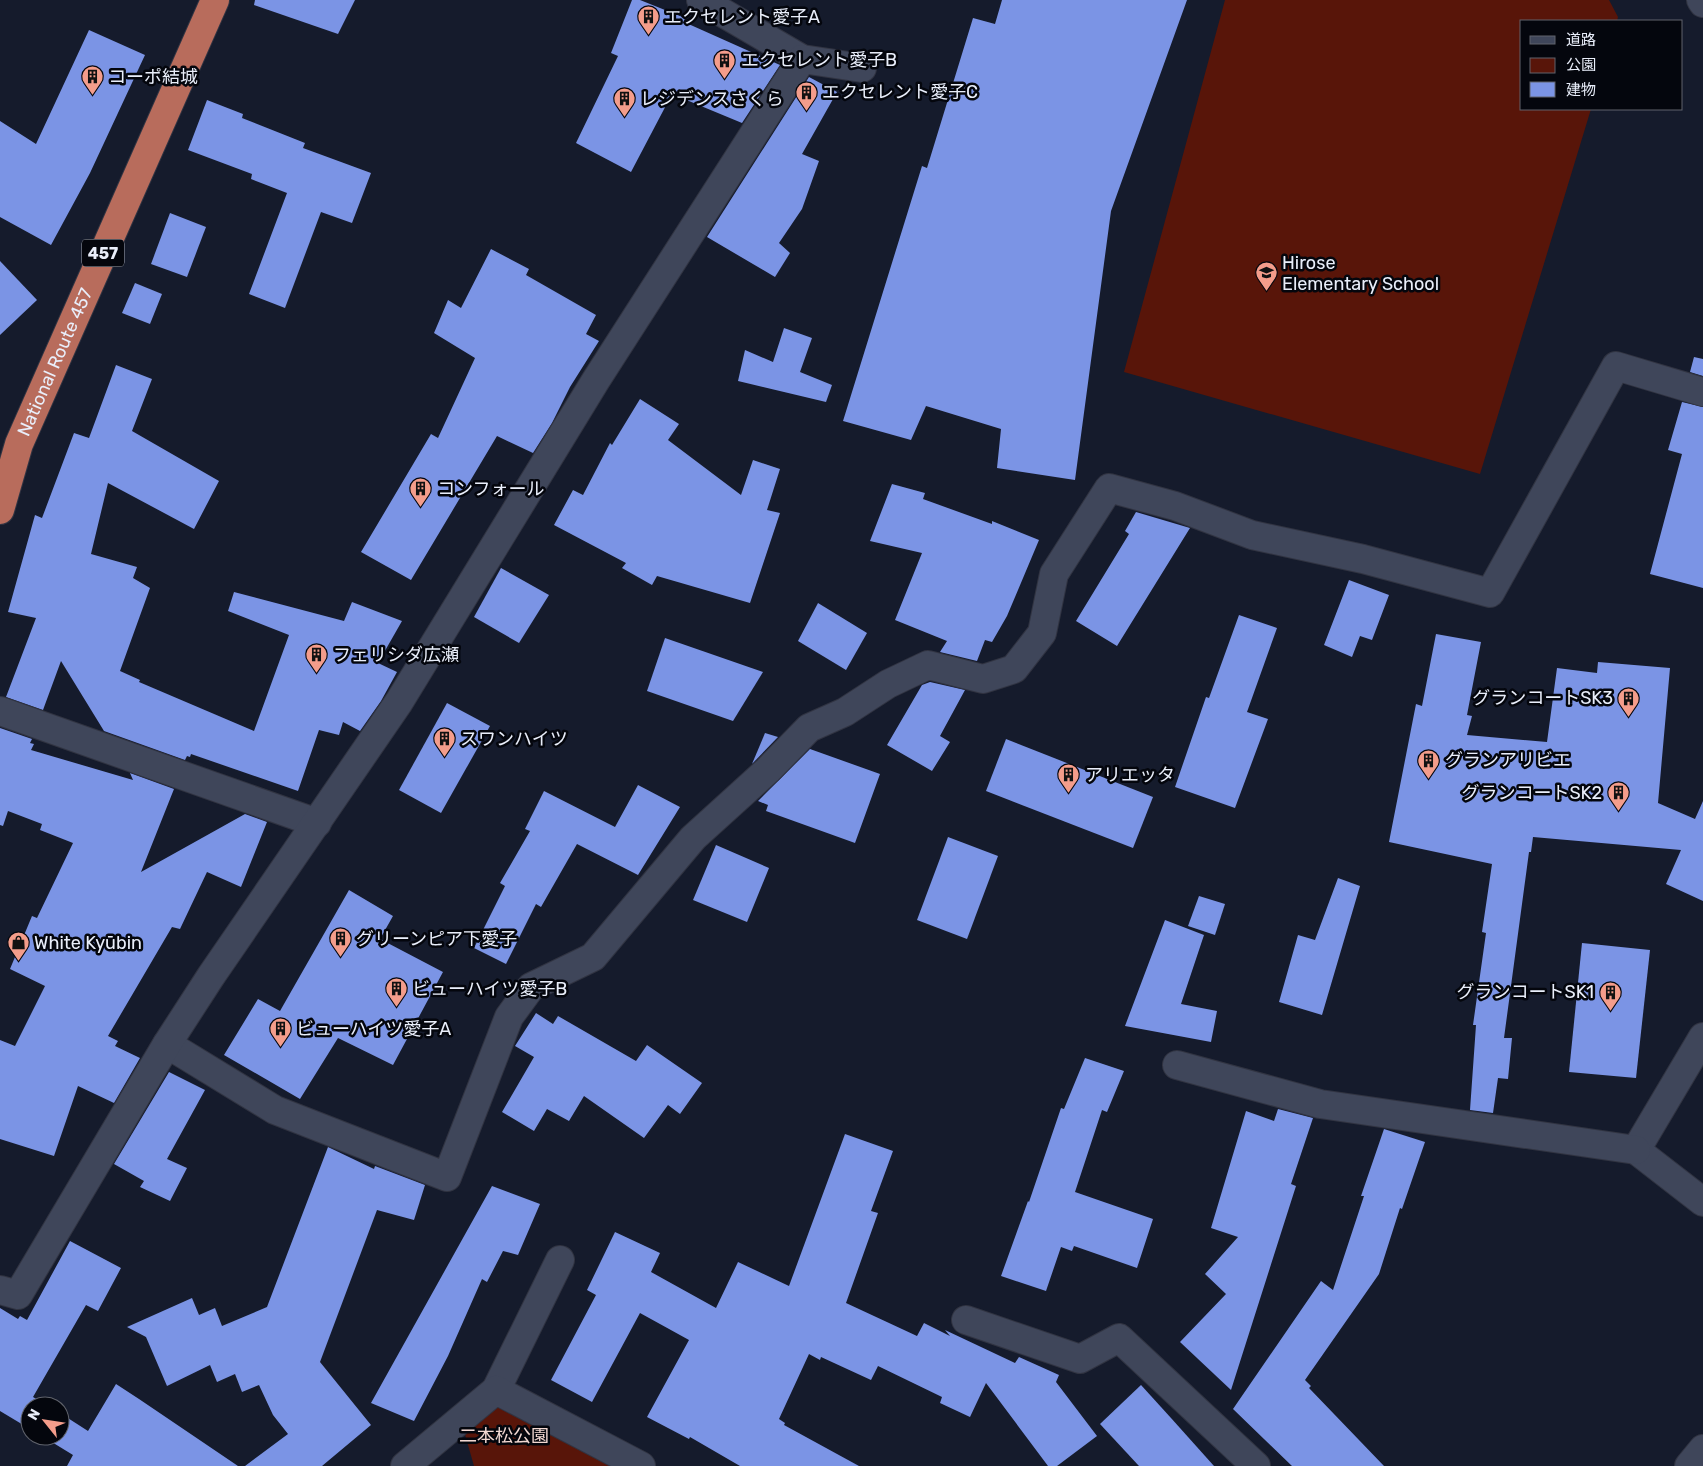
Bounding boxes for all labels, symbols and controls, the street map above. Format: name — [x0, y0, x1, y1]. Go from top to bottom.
building icon: エクセレント愛子A — [636, 5, 660, 36]
place label: エクセレント愛子A — [664, 6, 820, 28]
legend — [1520, 20, 1683, 110]
text: 道路 — [1566, 31, 1596, 49]
building icon: エクセレント愛子B — [713, 48, 737, 79]
place label: エクセレント愛子B — [741, 49, 897, 71]
text: 公園 — [1566, 56, 1596, 74]
building icon: コーポ結城 — [80, 65, 104, 96]
place label: コーポ結城 — [108, 66, 198, 88]
building icon: エクセレント愛子C — [794, 80, 818, 111]
place label: エクセレント愛子C — [822, 81, 978, 103]
text: 建物 — [1566, 81, 1596, 99]
building icon: レジデンスさくら — [612, 87, 636, 118]
place label: レジデンスさくら — [640, 88, 784, 110]
road number: 457 — [82, 240, 124, 266]
place label: Hirose Elementary School — [1282, 252, 1439, 295]
school or university icon: Hirose Elementary School — [1254, 261, 1278, 292]
street label: National Route 457 — [13, 285, 97, 440]
building icon: コンフォール — [409, 477, 433, 508]
place label: コンフォール — [437, 478, 544, 500]
building icon: フェリシダ広瀬 — [305, 643, 329, 674]
place label: フェリシダ広瀬 — [333, 644, 459, 666]
building icon: グランコートSK3 — [1617, 686, 1641, 717]
place label: グランコートSK3 — [1472, 687, 1613, 709]
building icon: スワンハイツ — [432, 727, 456, 758]
place label: スワンハイツ — [460, 728, 568, 750]
building icon: グランアリビエ — [1417, 748, 1441, 779]
place label: グランアリビエ — [1445, 749, 1571, 771]
building icon: アリエッタ — [1057, 763, 1081, 794]
place label: アリエッタ — [1085, 764, 1175, 786]
building icon: グランコートSK2 — [1606, 781, 1630, 812]
place label: グランコートSK2 — [1461, 782, 1602, 804]
building icon: グリーンピア下愛子 — [328, 927, 352, 958]
place label: グリーンピア下愛子 — [356, 928, 517, 950]
shop icon: White Kyūbin — [6, 931, 30, 962]
place label: White Kyūbin — [34, 932, 142, 954]
building icon: ビューハイツ愛子B — [384, 977, 408, 1008]
place label: ビューハイツ愛子B — [412, 978, 567, 1000]
building icon: グランコートSK1 — [1598, 980, 1622, 1011]
place label: グランコートSK1 — [1457, 981, 1594, 1003]
building icon: ビューハイツ愛子A — [268, 1017, 292, 1048]
place label: ビューハイツ愛子A — [296, 1018, 451, 1040]
north arrow — [20, 1396, 70, 1446]
text: N — [24, 1406, 44, 1423]
park label: 二本松公園 — [459, 1425, 549, 1447]

